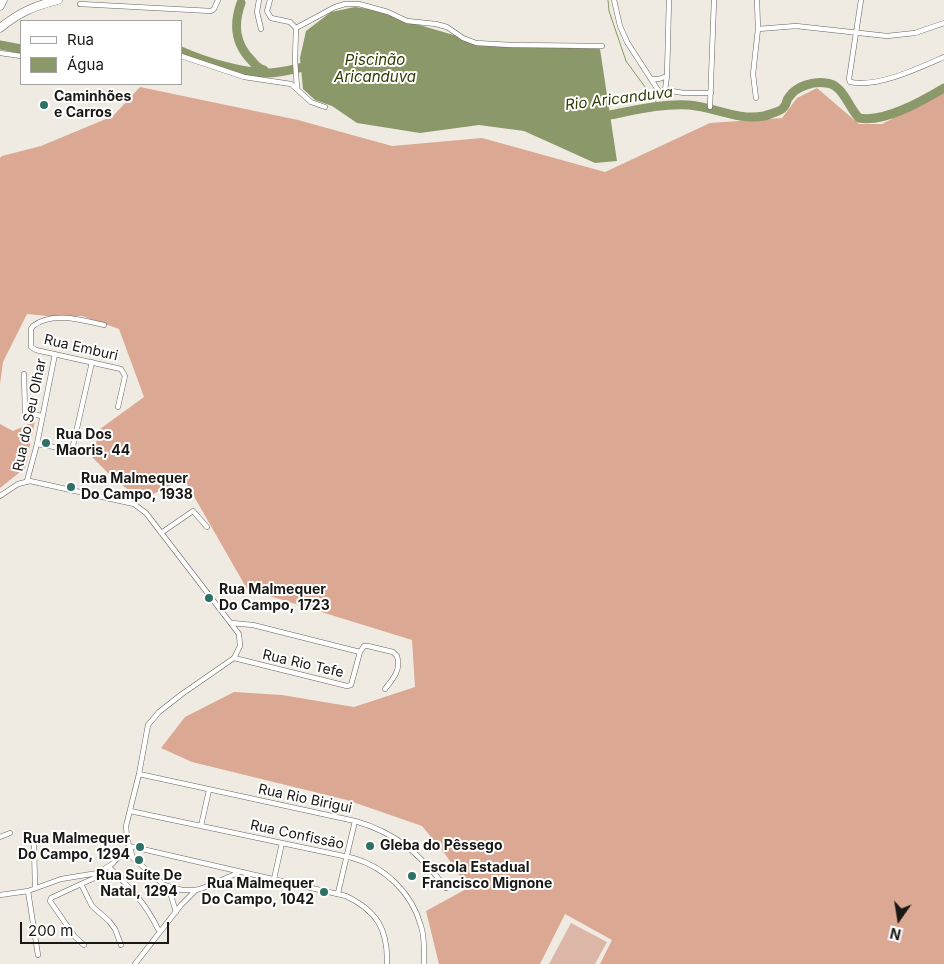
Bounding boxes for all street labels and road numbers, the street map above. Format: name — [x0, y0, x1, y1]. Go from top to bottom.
street label: Rua Emburi — [42, 331, 120, 365]
street label: Rua do Seu Olhar — [10, 357, 50, 473]
street label: Rua Rio Tefe — [261, 646, 345, 682]
street label: Rua Rio Birigui — [257, 781, 353, 817]
street label: Rua Confissão — [249, 817, 345, 853]

